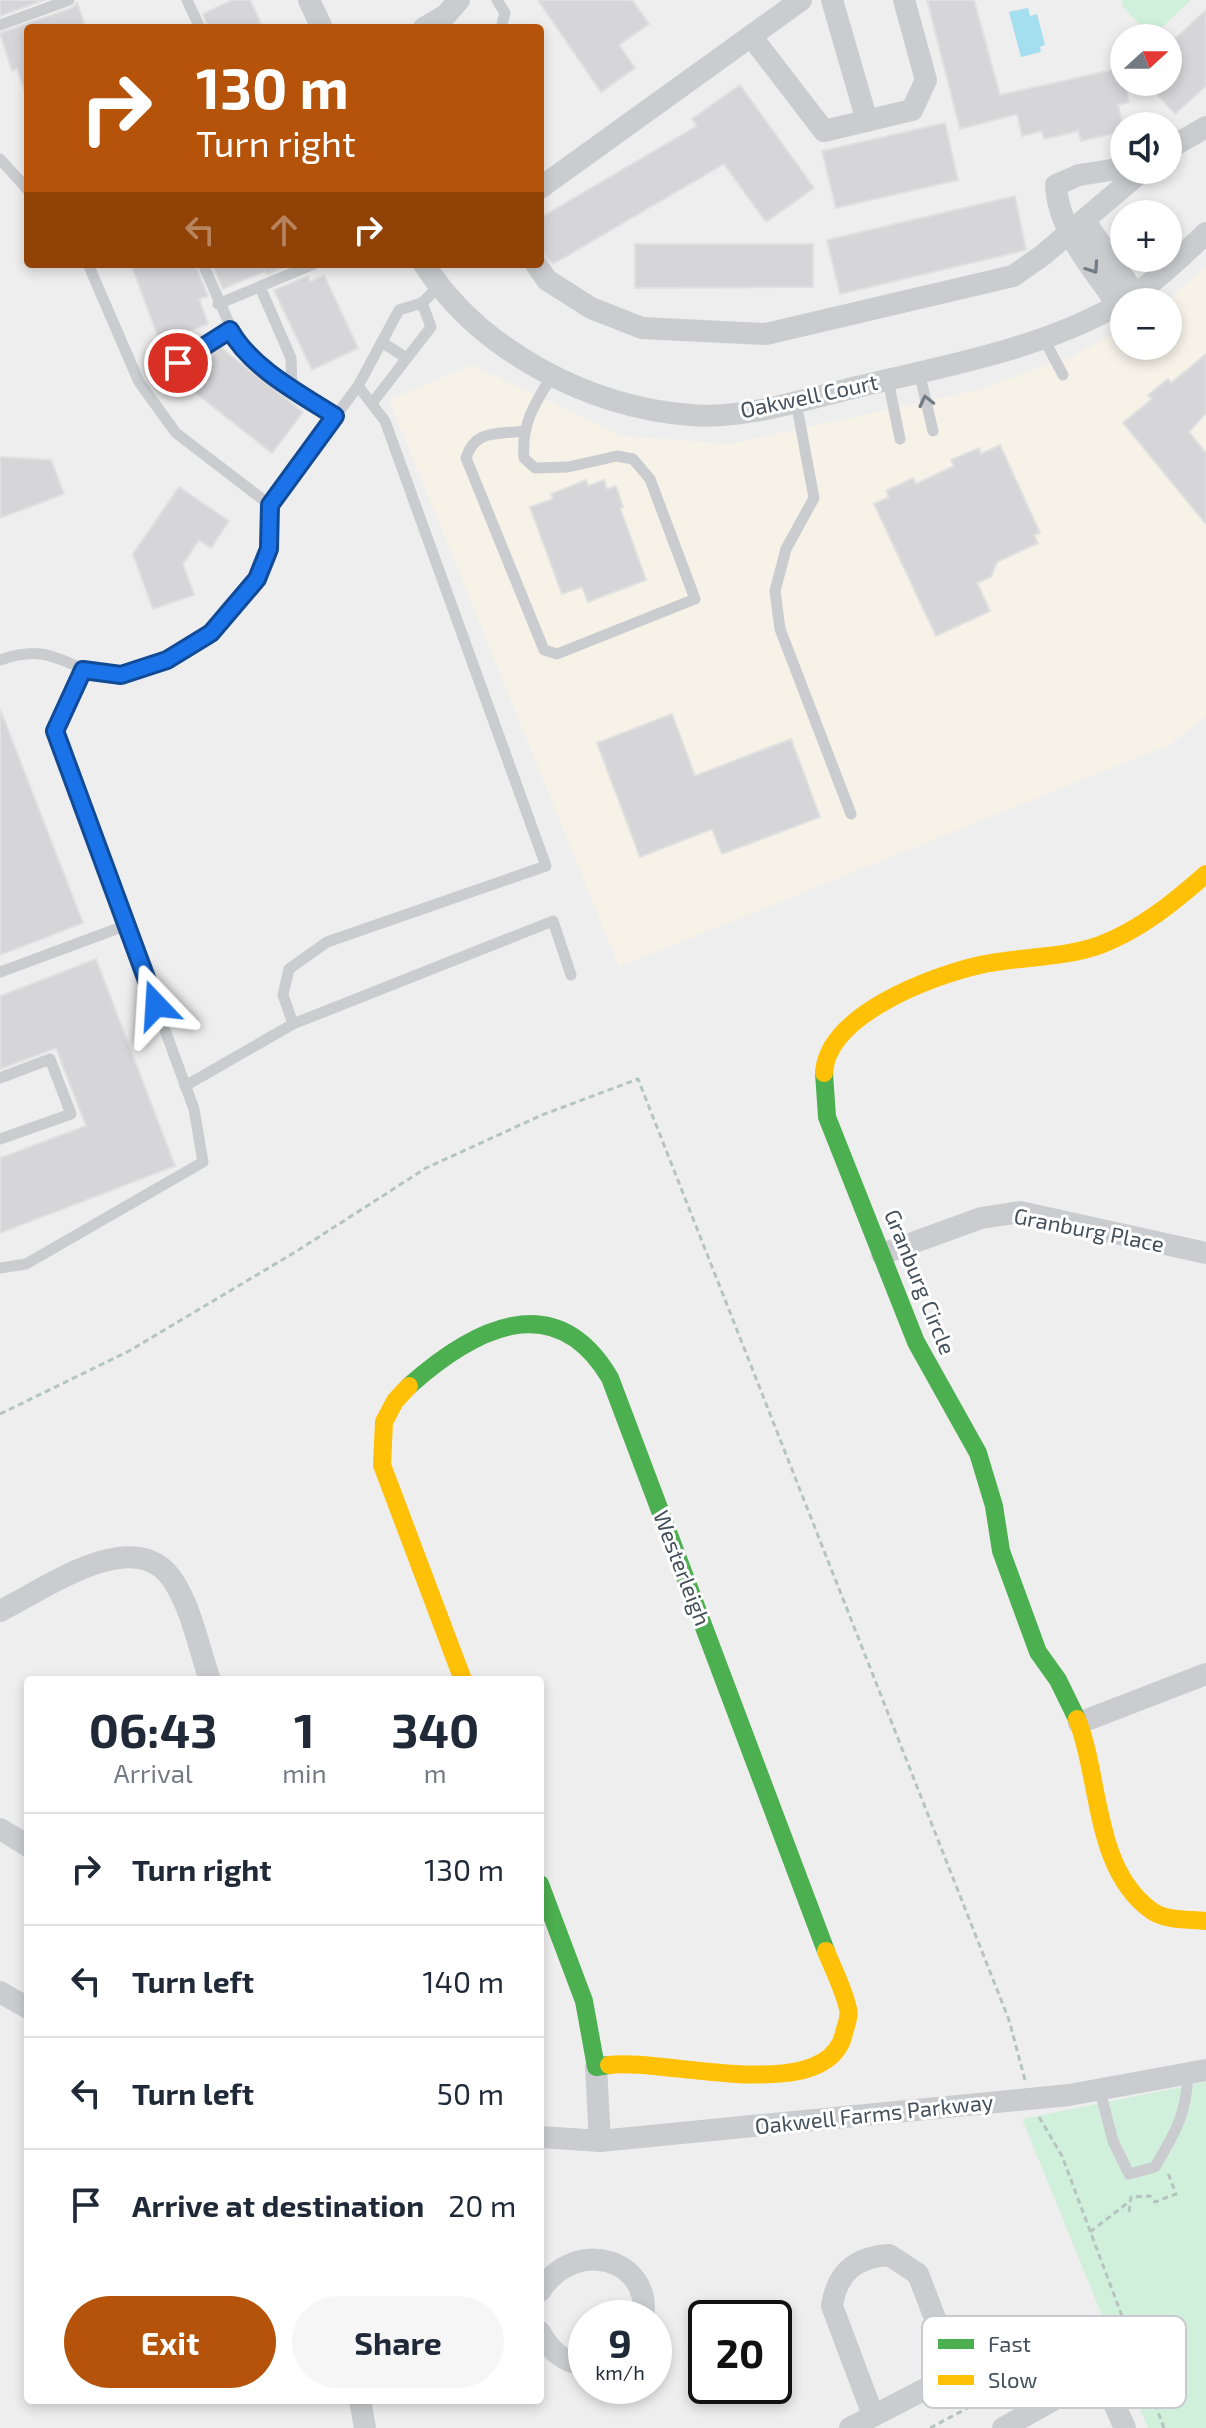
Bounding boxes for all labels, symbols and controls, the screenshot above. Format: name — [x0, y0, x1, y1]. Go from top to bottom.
north arrow — [1110, 24, 1182, 96]
map controls — [1110, 24, 1182, 360]
text: 130 m — [196, 53, 349, 120]
icon: right — [64, 56, 168, 160]
button: sound — [1110, 112, 1182, 184]
text: Turn right — [196, 121, 356, 164]
button: + — [1110, 200, 1182, 272]
icon: left — [178, 208, 222, 252]
icon: ahead — [262, 208, 306, 252]
icon: right — [346, 208, 390, 252]
one-way arrow — [1084, 260, 1099, 274]
button: − — [1110, 288, 1182, 360]
pin — [144, 329, 212, 397]
icon: arrive — [156, 341, 200, 385]
street label: Oakwell Court — [738, 368, 880, 422]
one-way arrow — [918, 395, 935, 409]
position arrow — [114, 963, 198, 1047]
street label: Granburg Place — [1012, 1202, 1167, 1256]
street label: Granburg Circle — [880, 1205, 962, 1358]
street label: Westerleigh — [649, 1506, 717, 1629]
text: 06:43 — [89, 1700, 217, 1758]
text: 1 — [294, 1700, 315, 1758]
text: 340 — [391, 1700, 479, 1758]
text: Arrival — [114, 1757, 193, 1788]
text: min — [282, 1757, 327, 1788]
text: m — [424, 1757, 447, 1788]
icon: right — [64, 1847, 108, 1891]
text: Turn right — [132, 1851, 272, 1887]
text: 130 m — [424, 1851, 504, 1887]
icon: left — [64, 1959, 108, 2003]
text: Turn left — [132, 1963, 254, 1999]
text: 140 m — [423, 1963, 504, 1999]
icon: left — [64, 2071, 108, 2115]
text: Turn left — [132, 2075, 254, 2111]
text: 50 m — [437, 2075, 504, 2111]
street label: Oakwell Farms Parkway — [753, 2088, 995, 2138]
icon: arrive — [64, 2183, 108, 2227]
text: Arrive at destination — [132, 2187, 424, 2223]
text: 20 m — [448, 2187, 516, 2223]
button: Exit — [64, 2296, 276, 2388]
button: Share — [292, 2296, 504, 2388]
speed limit sign: 20 — [688, 2300, 792, 2404]
legend — [922, 2316, 1186, 2408]
text: 9 — [608, 2318, 632, 2366]
text: Fast — [988, 2330, 1031, 2356]
text: km/h — [595, 2360, 645, 2384]
text: Slow — [988, 2366, 1037, 2392]

